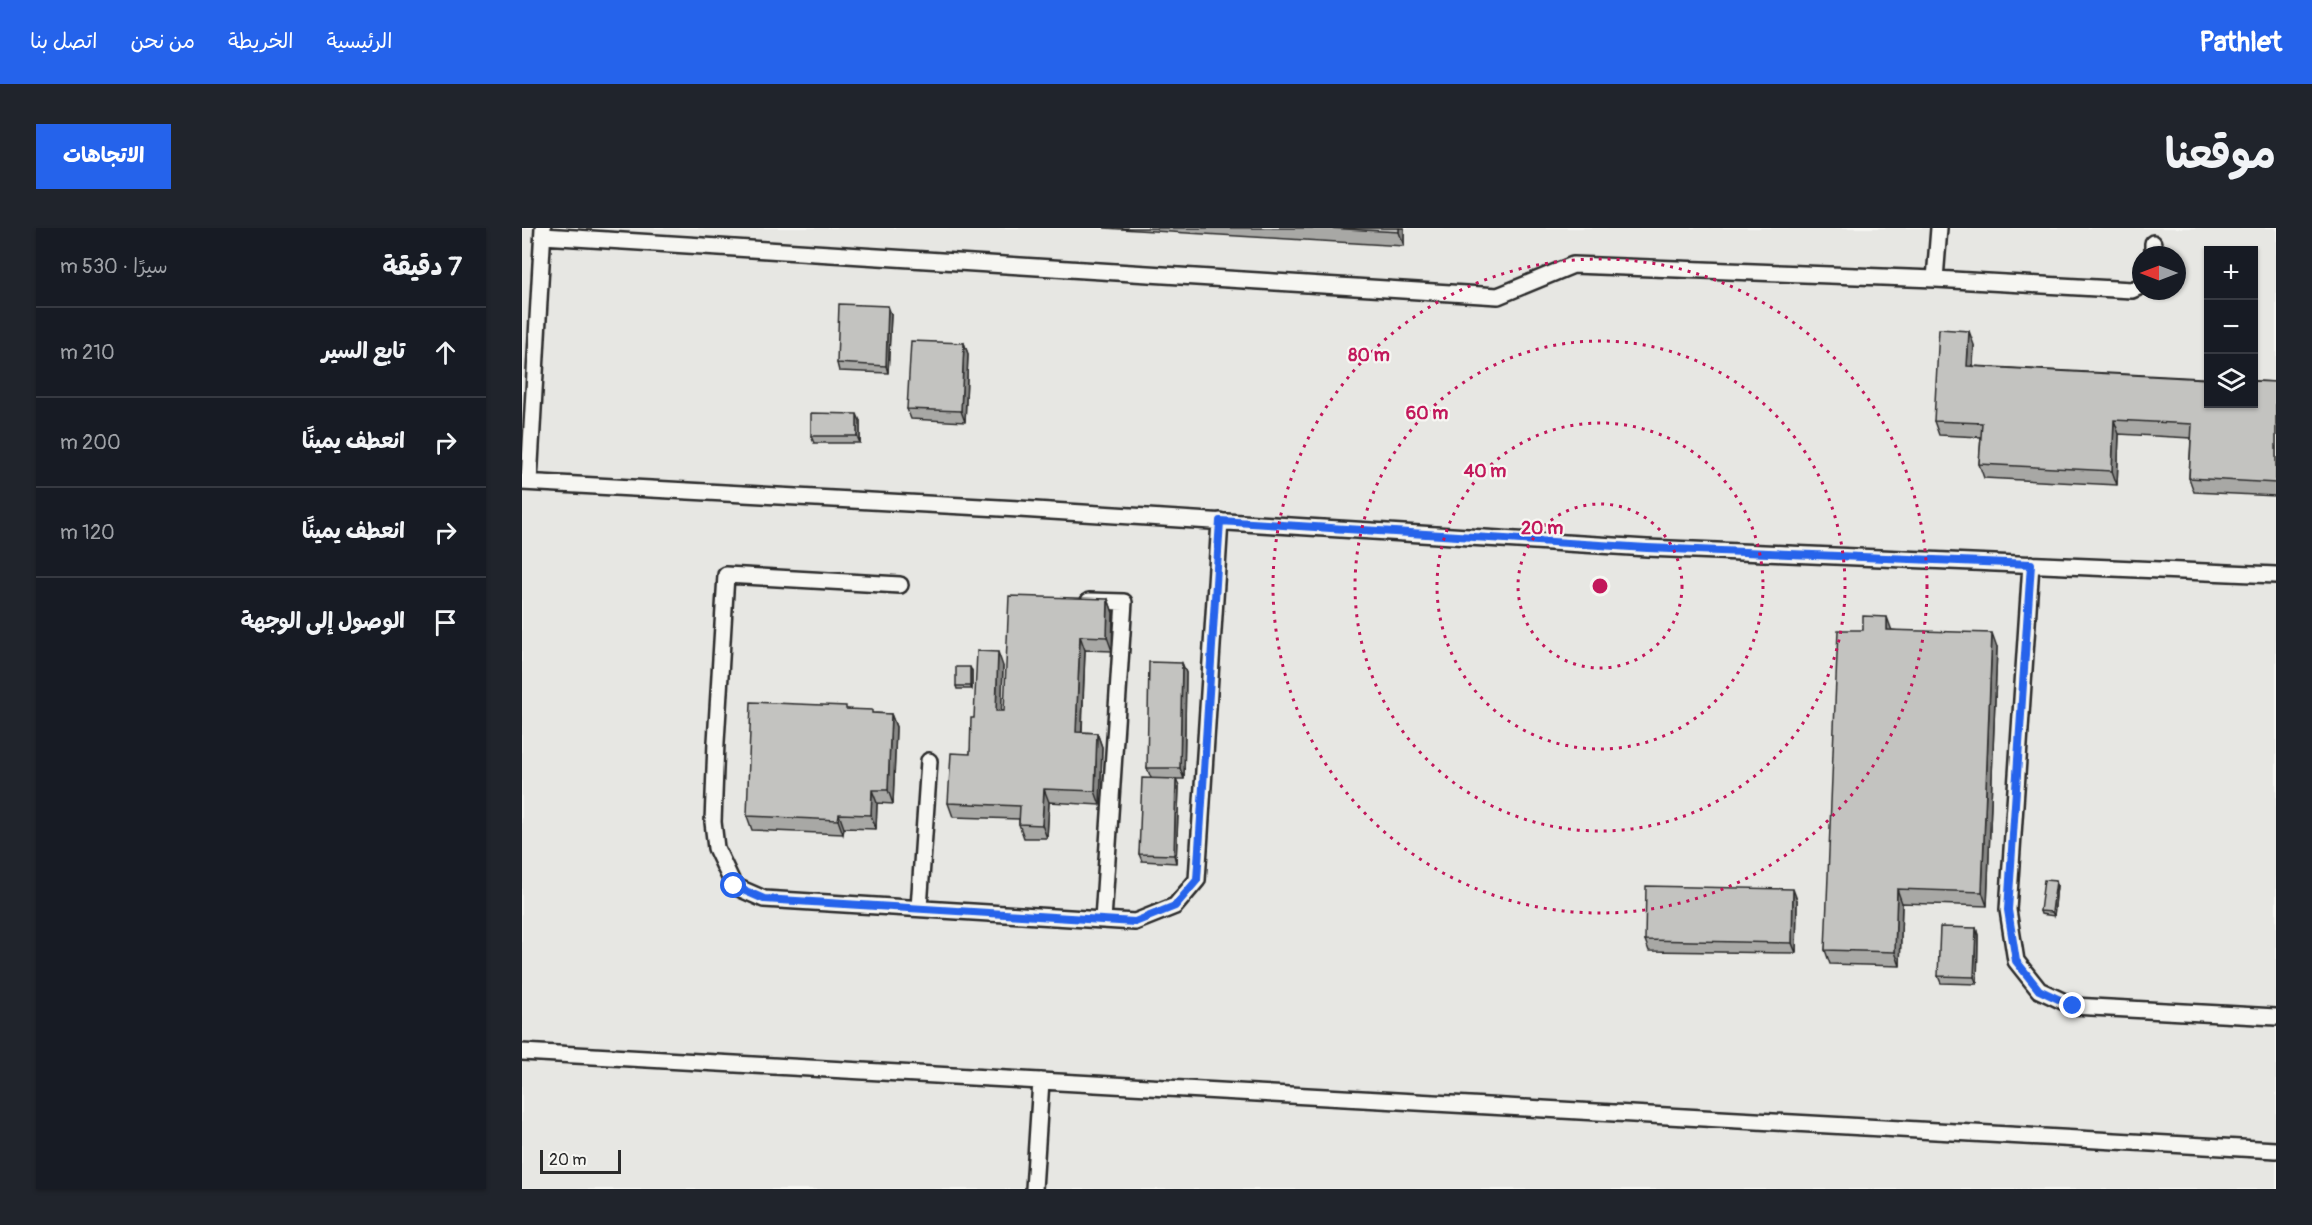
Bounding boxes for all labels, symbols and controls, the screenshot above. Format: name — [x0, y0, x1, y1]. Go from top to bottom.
text: Pathlet — [2199, 25, 2282, 60]
text: اتصل بنا — [30, 28, 97, 55]
text: من نحن — [130, 28, 195, 55]
text: الخريطة — [228, 28, 293, 55]
text: الرئيسية — [326, 28, 392, 55]
button: الاتجاهات — [36, 124, 171, 189]
text: موقعنا — [2165, 129, 2276, 181]
north arrow — [2132, 246, 2186, 300]
map controls — [2204, 246, 2258, 408]
button: + — [2204, 246, 2258, 300]
text: 7 دقيقة — [383, 251, 462, 283]
text: سيرًا · 530 m — [60, 254, 168, 279]
button: − — [2204, 300, 2258, 354]
icon: ahead — [429, 336, 462, 369]
text: تابع السير — [322, 337, 405, 365]
text: 210 m — [60, 340, 115, 365]
text: 80 m — [1348, 344, 1390, 367]
button: layers — [2204, 354, 2258, 408]
text: 60 m — [1406, 402, 1448, 425]
icon: right — [429, 426, 462, 459]
text: انعطف يمينًا — [302, 427, 405, 455]
text: 200 m — [60, 430, 121, 455]
text: 40 m — [1464, 460, 1506, 483]
icon: right — [429, 516, 462, 549]
text: انعطف يمينًا — [302, 517, 405, 545]
text: 20 m — [1521, 517, 1563, 540]
text: 120 m — [60, 520, 115, 545]
centre of rings — [1590, 576, 1610, 596]
icon: arrive — [429, 606, 462, 639]
text: الوصول إلى الوجهة — [241, 607, 405, 635]
route start — [720, 872, 746, 898]
route end — [2059, 992, 2085, 1018]
scale bar — [540, 1147, 621, 1174]
text: 20 m — [549, 1150, 587, 1170]

